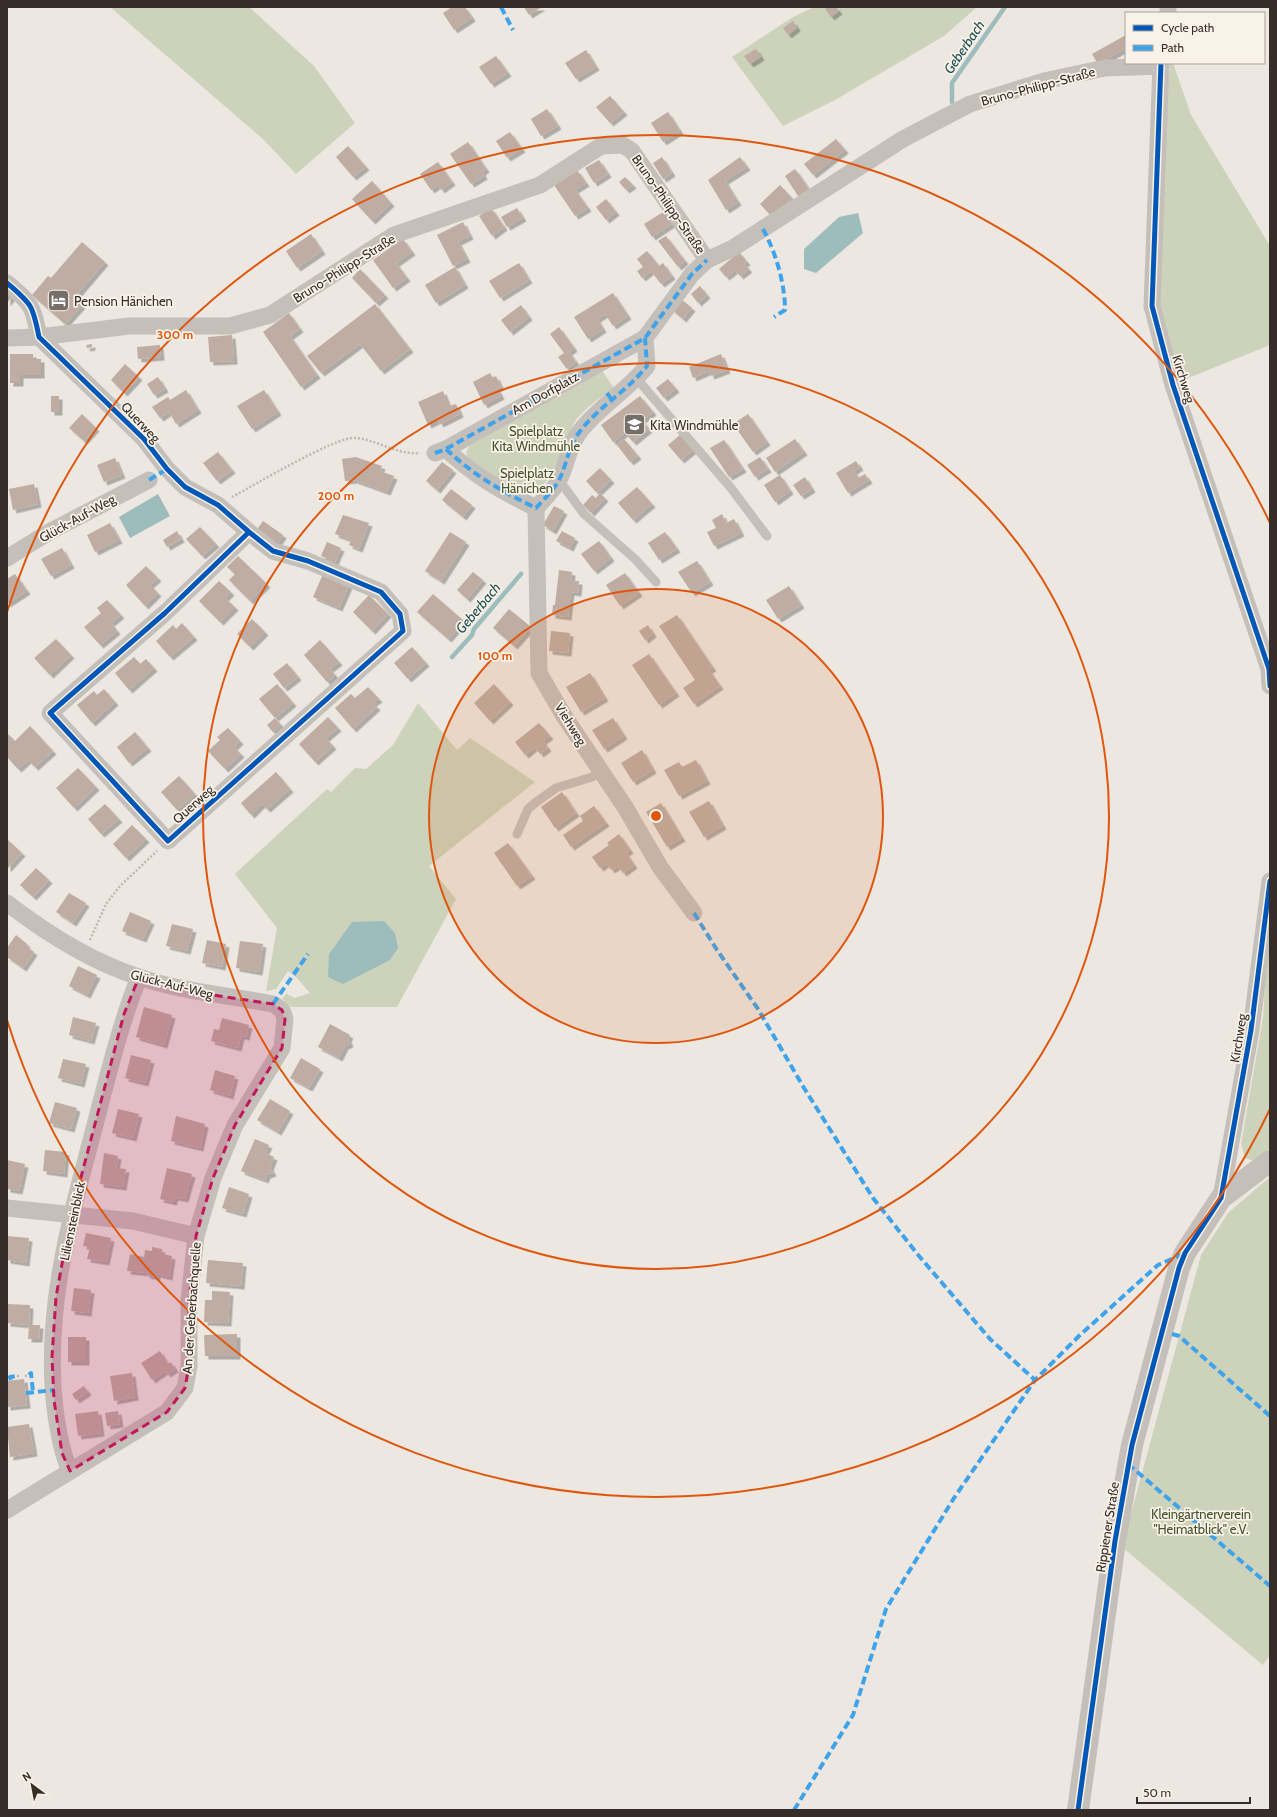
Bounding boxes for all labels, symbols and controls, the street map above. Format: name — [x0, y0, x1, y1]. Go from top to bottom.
legend — [1125, 12, 1265, 64]
water label: Geberbach — [940, 17, 988, 77]
text: Cycle path — [1161, 20, 1214, 35]
text: Path — [1161, 40, 1184, 55]
street label: Bruno-Philipp-Straße — [979, 63, 1097, 109]
street label: Bruno-Philipp-Straße — [629, 151, 709, 257]
street label: Bruno-Philipp-Straße — [290, 230, 398, 306]
hotel icon: Pension Hänichen — [45, 288, 71, 314]
place label: Pension Hänichen — [74, 293, 173, 309]
text: 300 m — [157, 327, 193, 342]
street label: Kirchweg — [1169, 353, 1199, 406]
street label: Am Dorfplatz — [509, 368, 581, 418]
street label: Querweg — [118, 398, 164, 446]
school or university icon: Kita Windmühle — [622, 412, 648, 438]
place label: Kita Windmühle — [650, 417, 739, 433]
park label: Spielplatz Kita Windmühle — [492, 423, 581, 454]
park label: Spielplatz Hänichen — [500, 465, 554, 496]
text: 200 m — [318, 488, 354, 503]
street label: Glück-Auf-Weg — [36, 490, 118, 545]
water label: Geberbach — [452, 579, 504, 637]
text: 100 m — [478, 648, 512, 663]
street label: Viehweg — [552, 700, 591, 749]
street label: Querweg — [169, 781, 217, 827]
centre of rings — [649, 809, 663, 823]
street label: Glück-Auf-Weg — [129, 966, 215, 1002]
street label: Kirchweg — [1226, 1012, 1250, 1064]
street label: Liliensteinblick — [56, 1180, 88, 1262]
street label: An der Geberbachquelle — [178, 1241, 204, 1375]
street label: Rippiener Straße — [1092, 1480, 1122, 1573]
park label: Kleingärtnerverein "Heimatblick" e.V. — [1151, 1506, 1251, 1537]
north arrow — [12, 1765, 52, 1805]
text: N — [20, 1769, 34, 1785]
scale bar — [1137, 1779, 1250, 1805]
text: 50 m — [1143, 1785, 1171, 1800]

